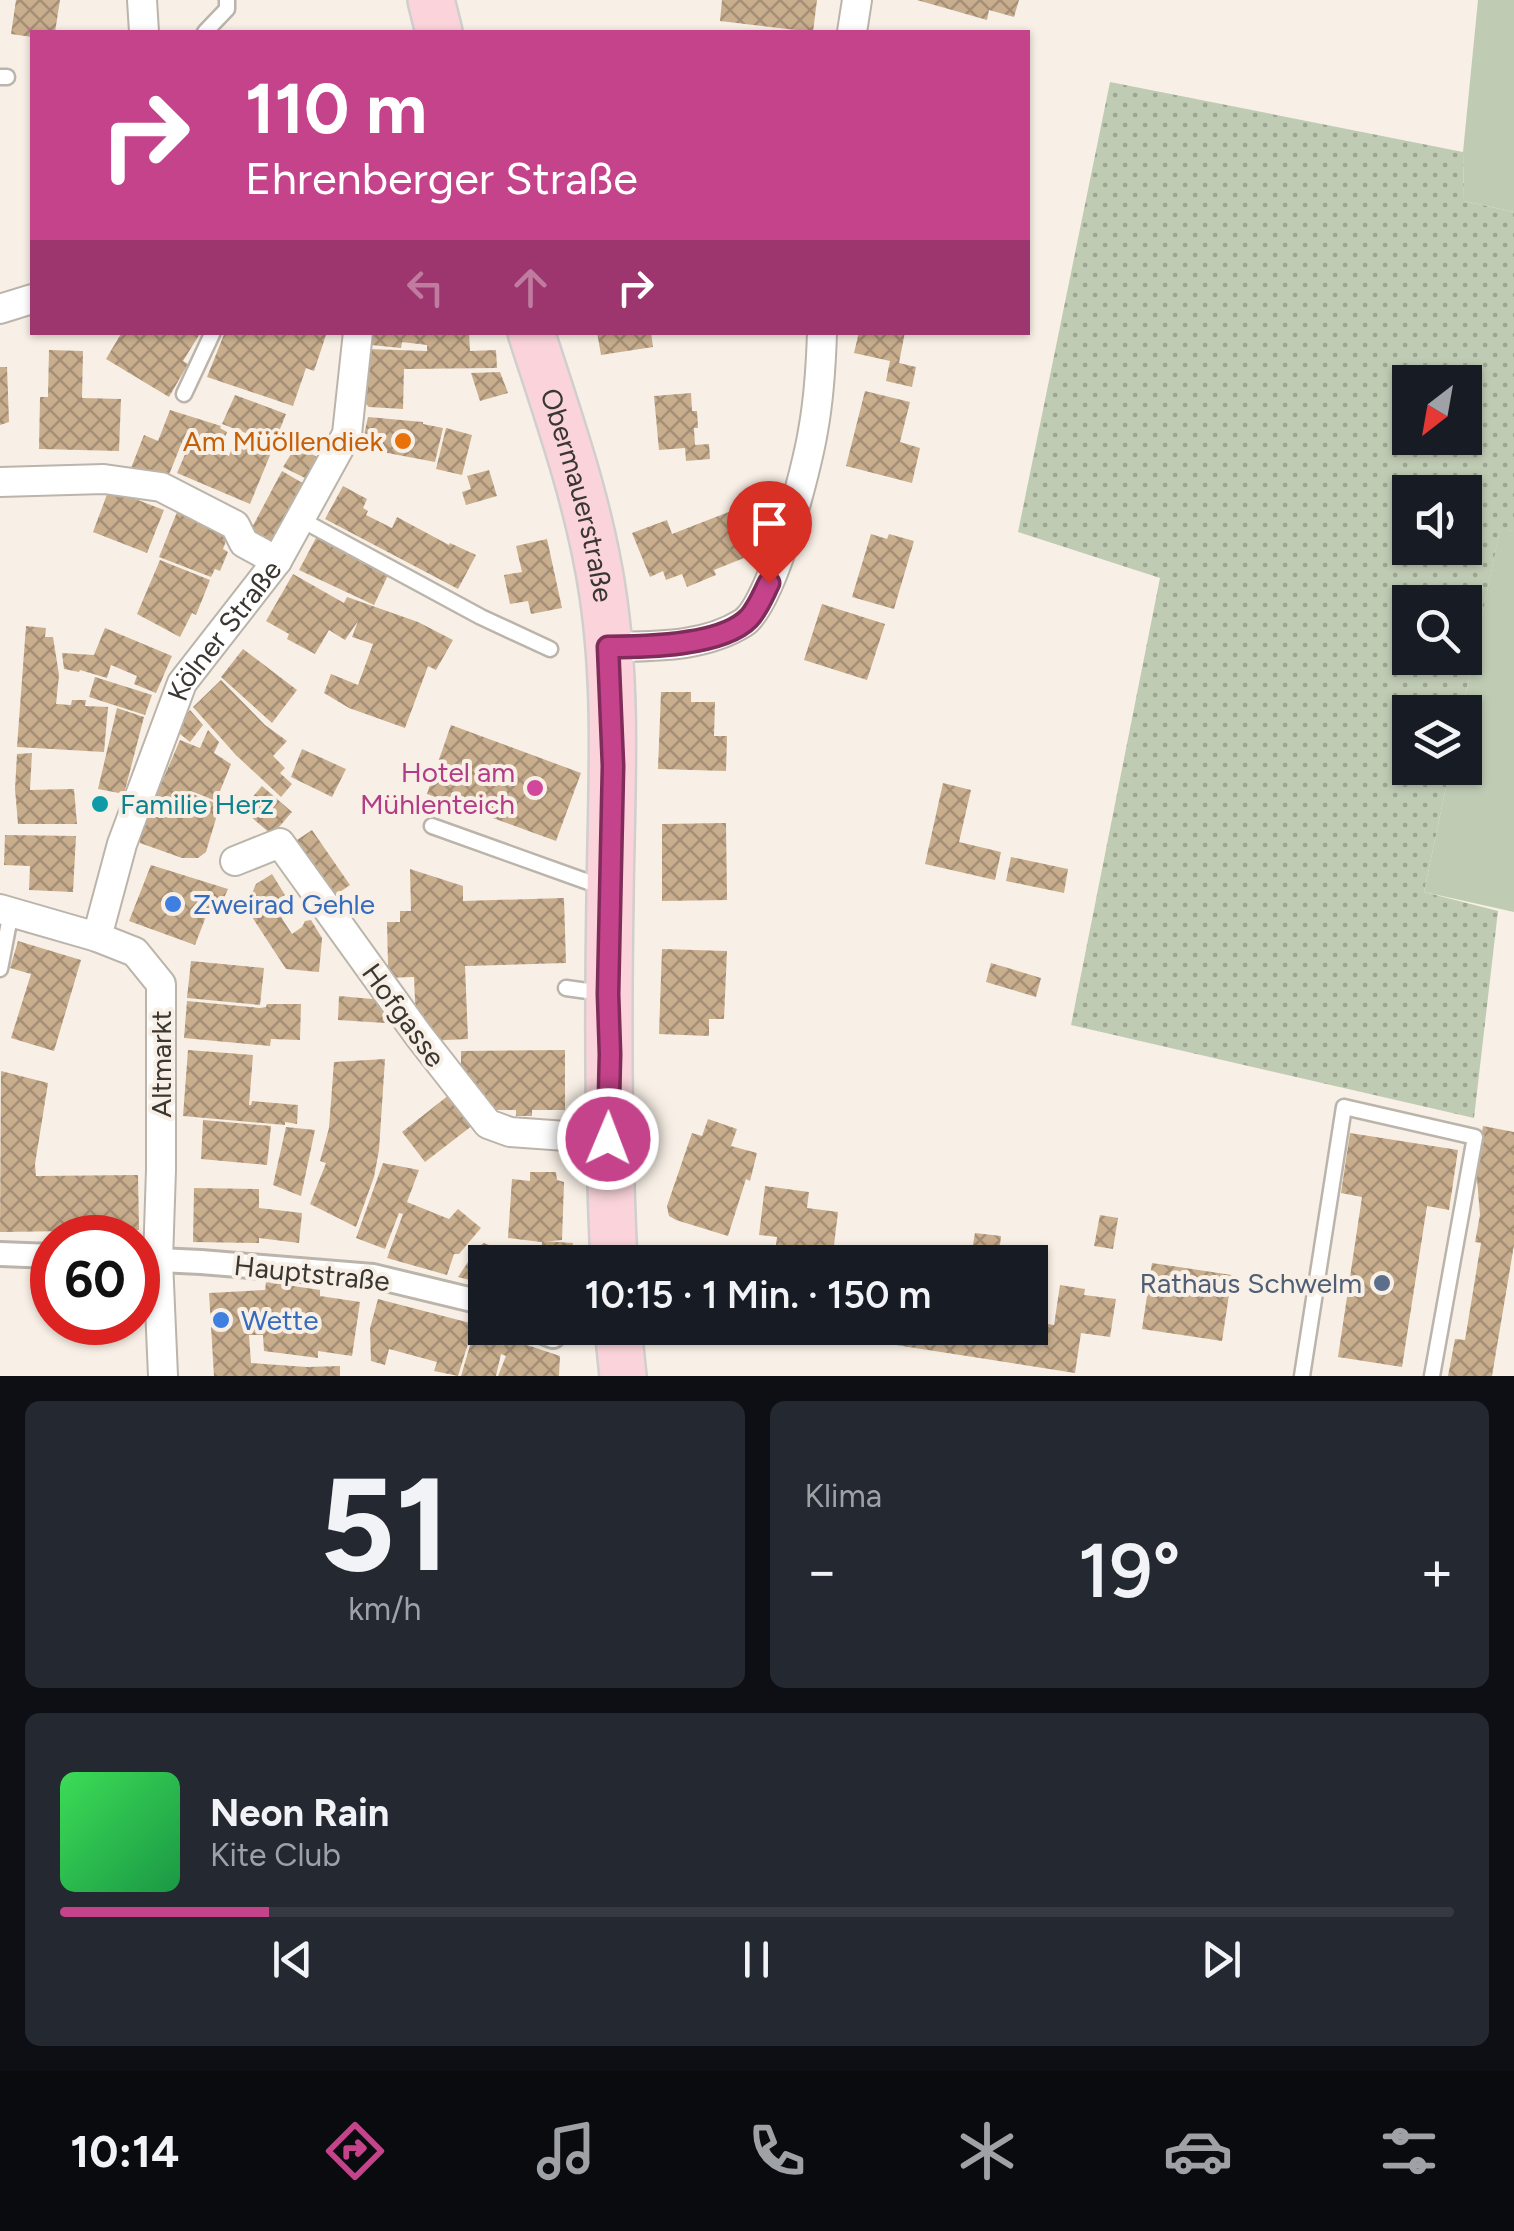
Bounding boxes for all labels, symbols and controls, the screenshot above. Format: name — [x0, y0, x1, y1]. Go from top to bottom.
text: 110 m — [245, 66, 427, 151]
icon: right — [80, 70, 210, 200]
text: Ehrenberger Straße — [245, 151, 638, 205]
icon: left — [398, 260, 453, 315]
icon: ahead — [503, 260, 558, 315]
icon: right — [608, 260, 663, 315]
north arrow — [1392, 365, 1482, 455]
map controls — [1392, 365, 1482, 785]
street label: Obermauerstraße — [533, 384, 621, 604]
place label: Am Müöllendiek — [183, 424, 383, 458]
marker: Am Müöllendiek — [392, 430, 414, 452]
button: sound — [1392, 475, 1482, 565]
pin — [727, 481, 812, 584]
icon: arrive — [742, 496, 797, 551]
street label: Kölner Straße — [160, 553, 288, 706]
button: search — [1392, 585, 1482, 675]
button: layers — [1392, 695, 1482, 785]
place label: Hotel am Mühlenteich — [360, 755, 515, 821]
marker: Hotel am Mühlenteich — [524, 777, 546, 799]
place label: Familie Herz — [120, 787, 274, 821]
marker: Familie Herz — [89, 793, 111, 815]
place label: Zweirad Gehle — [193, 887, 375, 921]
marker: Zweirad Gehle — [162, 893, 184, 915]
street label: Hofgasse — [355, 957, 453, 1073]
street label: Altmarkt — [144, 1010, 178, 1118]
position arrow — [556, 1087, 660, 1191]
speed limit sign: 60 — [30, 1215, 160, 1345]
street label: Hauptstraße — [232, 1248, 392, 1298]
place label: Rathaus Schwelm — [1139, 1266, 1362, 1300]
text: 10:15 · 1 Min. · 150 m — [585, 1272, 931, 1318]
marker: Rathaus Schwelm — [1371, 1272, 1393, 1294]
place label: Wette — [241, 1303, 318, 1337]
marker: Wette — [210, 1309, 232, 1331]
text: 51 — [320, 1447, 450, 1603]
text: Klima — [805, 1477, 882, 1515]
text: 19° — [1078, 1526, 1181, 1616]
text: − — [805, 1538, 839, 1604]
text: + — [1420, 1538, 1454, 1604]
text: km/h — [348, 1590, 421, 1628]
text: Neon Rain — [210, 1790, 389, 1836]
text: Kite Club — [210, 1836, 341, 1874]
icon: previous — [265, 1932, 320, 1987]
icon: pause — [729, 1932, 784, 1987]
icon: next — [1194, 1932, 1249, 1987]
icon: directions — [320, 2116, 390, 2186]
icon: music — [531, 2116, 601, 2186]
icon: phone — [742, 2116, 812, 2186]
icon: climate — [952, 2116, 1022, 2186]
icon: car — [1163, 2116, 1233, 2186]
icon: filters — [1374, 2116, 1444, 2186]
text: 10:14 — [70, 2124, 180, 2178]

